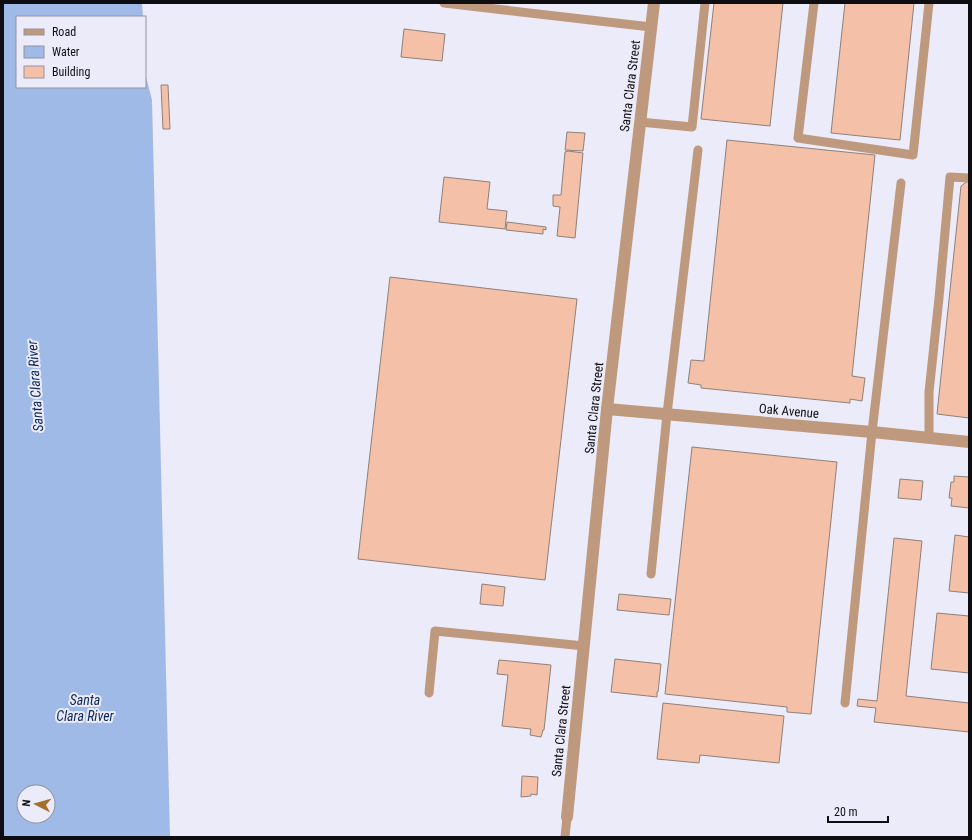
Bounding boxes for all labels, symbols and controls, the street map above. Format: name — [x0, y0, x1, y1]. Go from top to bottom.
legend — [16, 16, 146, 88]
text: Road — [52, 25, 76, 39]
street label: Santa Clara Street — [617, 39, 643, 133]
text: Water — [52, 45, 80, 59]
text: Building — [52, 65, 90, 79]
water label: Santa Clara River — [24, 339, 46, 432]
street label: Santa Clara Street — [582, 361, 606, 455]
street label: Oak Avenue — [758, 401, 820, 421]
street label: Santa Clara Street — [549, 684, 573, 778]
water label: Santa Clara River — [56, 692, 115, 724]
north arrow — [16, 784, 56, 824]
scale bar — [828, 798, 888, 824]
text: N — [20, 799, 33, 807]
text: 20 m — [834, 805, 858, 819]

